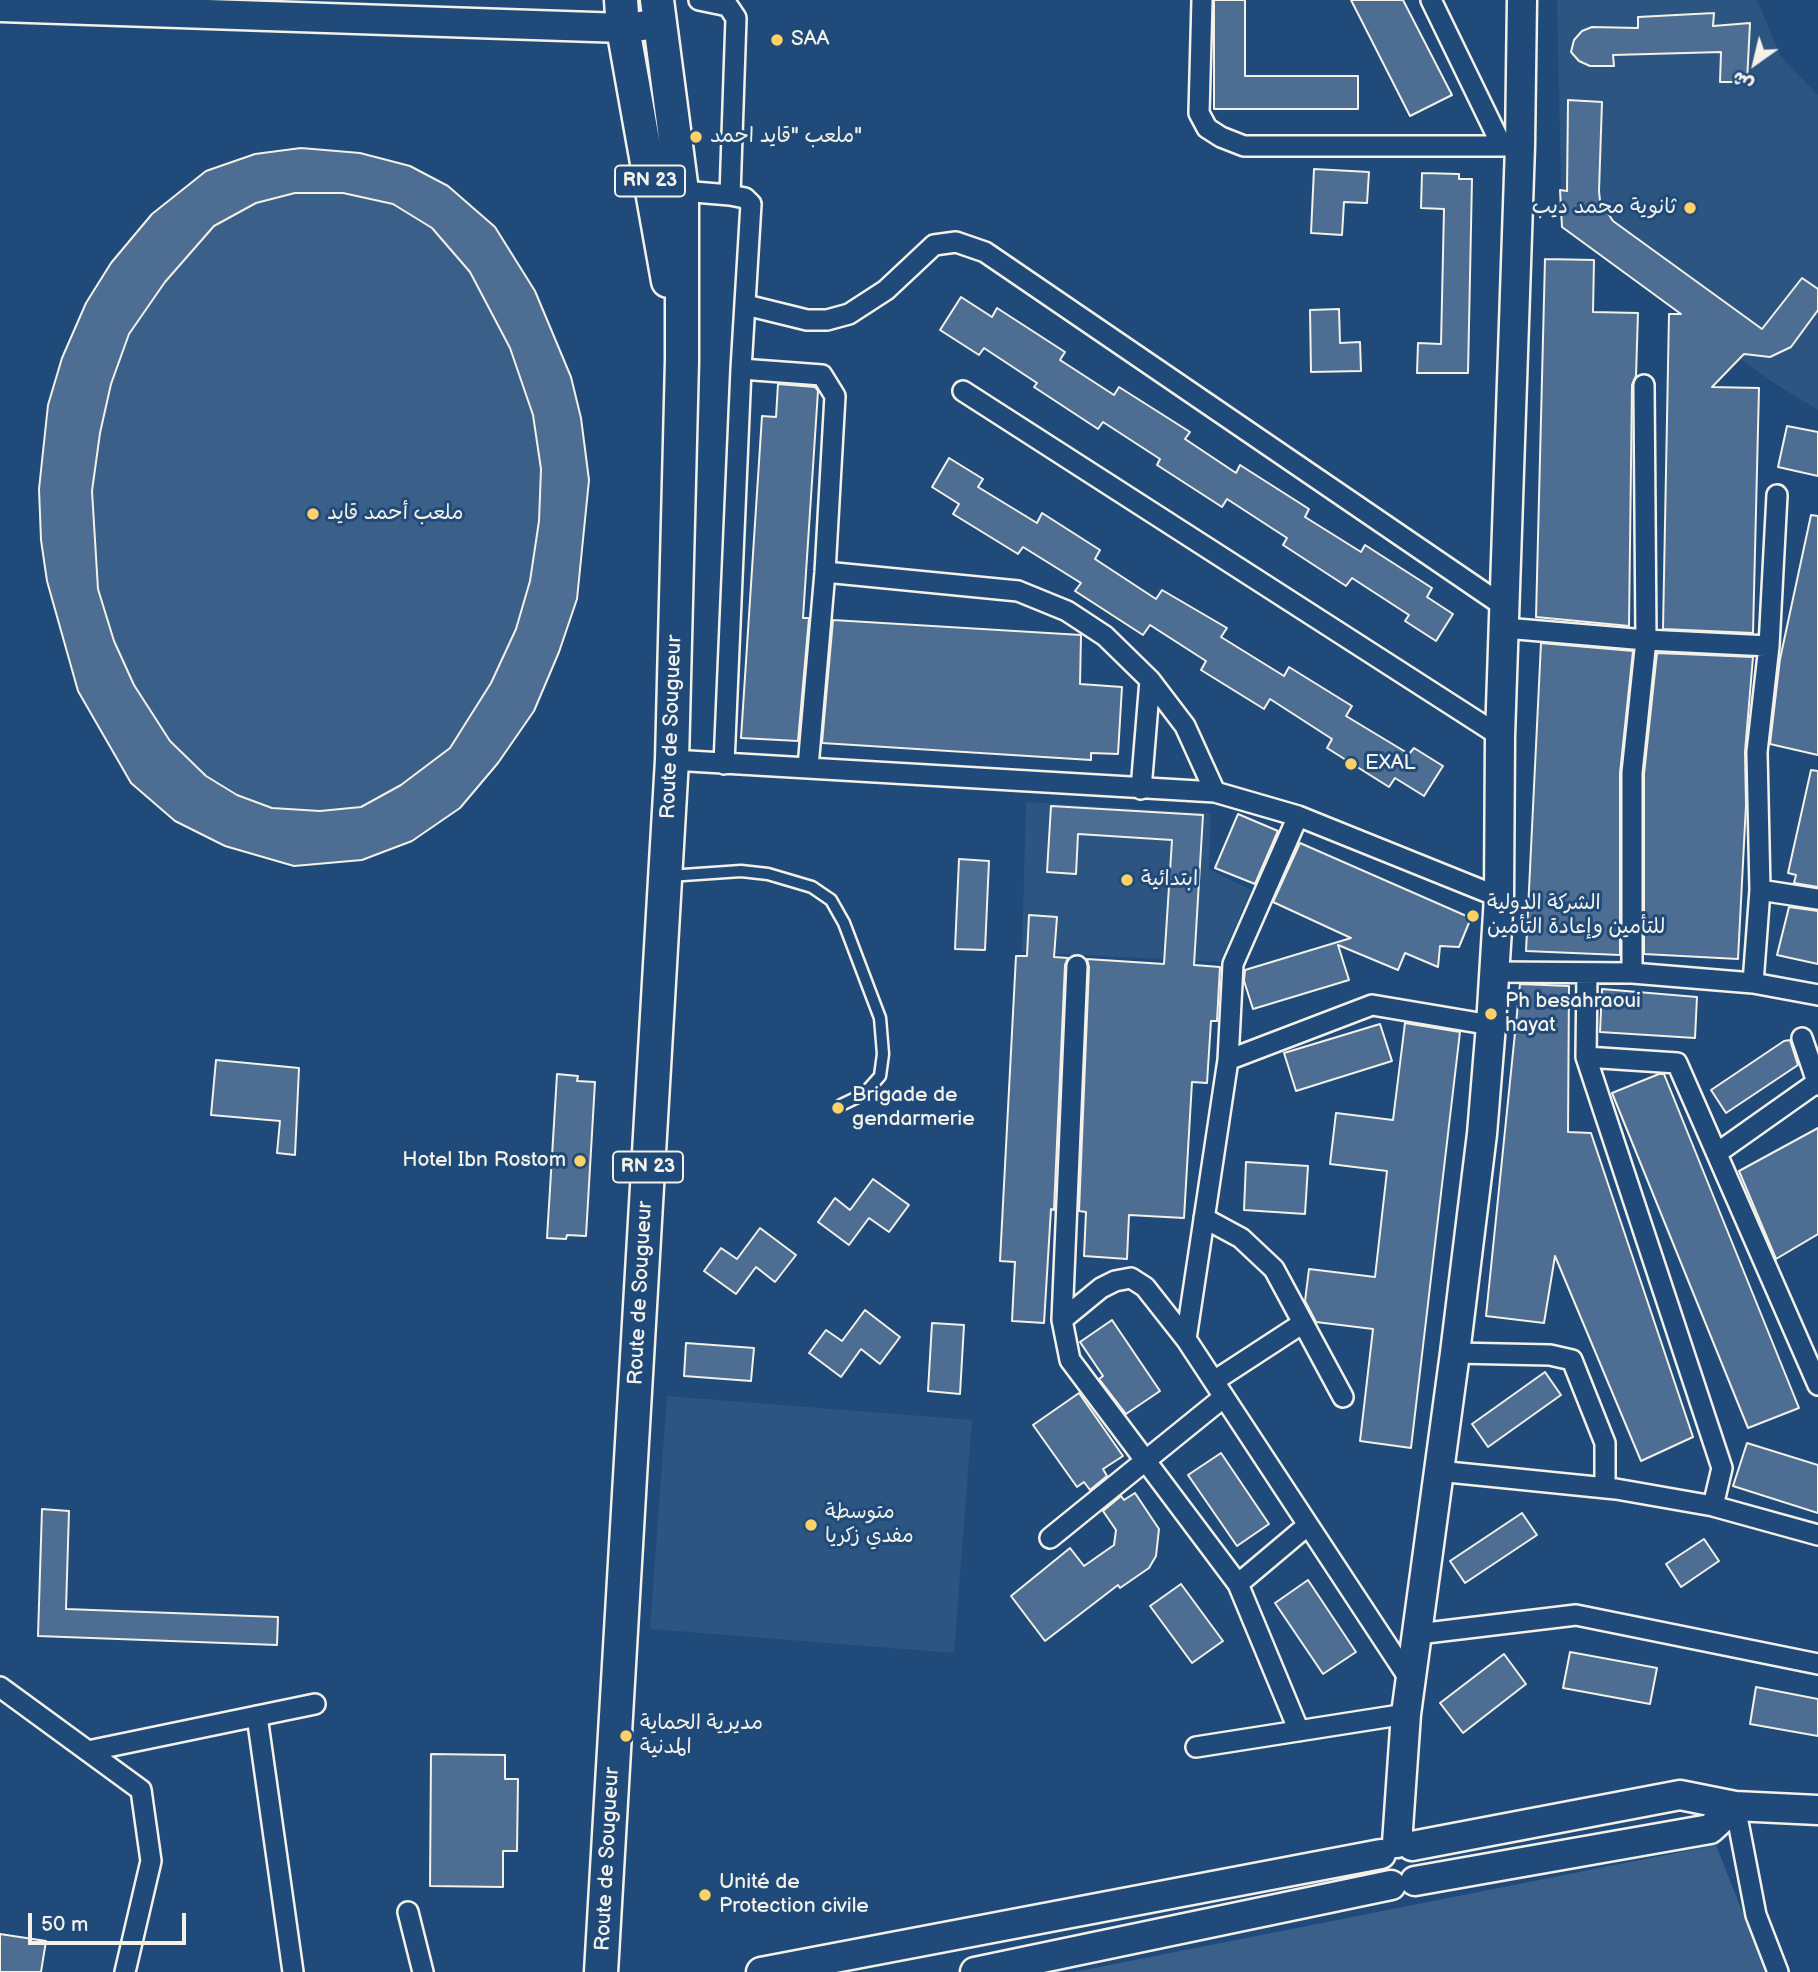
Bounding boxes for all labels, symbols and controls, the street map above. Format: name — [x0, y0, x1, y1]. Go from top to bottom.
place label: SAA — [791, 27, 829, 53]
north arrow — [1720, 28, 1790, 98]
marker: SAA — [769, 32, 785, 48]
text: ش — [1728, 65, 1758, 96]
place label: ملعب "قايد احمد" — [710, 124, 862, 150]
marker: ملعب "قايد احمد" — [688, 129, 704, 145]
road number: RN 23 — [615, 166, 685, 196]
place label: ثانوية محمد ديب — [1532, 195, 1676, 221]
marker: ثانوية محمد ديب — [1682, 200, 1698, 216]
place label: ملعب أحمد قايد — [327, 501, 463, 527]
marker: ملعب أحمد قايد — [305, 506, 321, 522]
street label: Route de Sougueur — [656, 635, 688, 819]
place label: EXAL — [1365, 751, 1416, 777]
marker: EXAL — [1343, 756, 1359, 772]
place label: ابتدائية — [1141, 867, 1198, 893]
marker: ابتدائية — [1119, 872, 1135, 888]
place label: الشركة الدولية للتأمين وإعادة التأمين — [1487, 891, 1665, 941]
marker: الشركة الدولية للتأمين وإعادة التأمين — [1465, 908, 1481, 924]
place label: Ph besahraoui hayat — [1505, 989, 1641, 1039]
marker: Ph besahraoui hayat — [1483, 1006, 1499, 1022]
place label: Brigade de gendarmerie — [852, 1083, 975, 1133]
marker: Brigade de gendarmerie — [830, 1100, 846, 1116]
place label: Hotel Ibn Rostom — [402, 1148, 566, 1174]
road number: RN 23 — [613, 1152, 683, 1182]
marker: Hotel Ibn Rostom — [572, 1153, 588, 1169]
street label: Route de Sougueur — [624, 1200, 658, 1386]
place label: متوسطة مفدي زكريا — [825, 1500, 914, 1550]
marker: متوسطة مفدي زكريا — [803, 1517, 819, 1533]
place label: مديرية الحماية المدنية — [640, 1711, 763, 1761]
marker: مديرية الحماية المدنية — [618, 1728, 634, 1744]
street label: Route de Sougueur — [591, 1766, 625, 1952]
place label: Unité de Protection civile — [719, 1870, 869, 1920]
marker: Unité de Protection civile — [697, 1887, 713, 1903]
scale bar — [32, 1898, 189, 1942]
text: 50 m — [41, 1912, 88, 1937]

